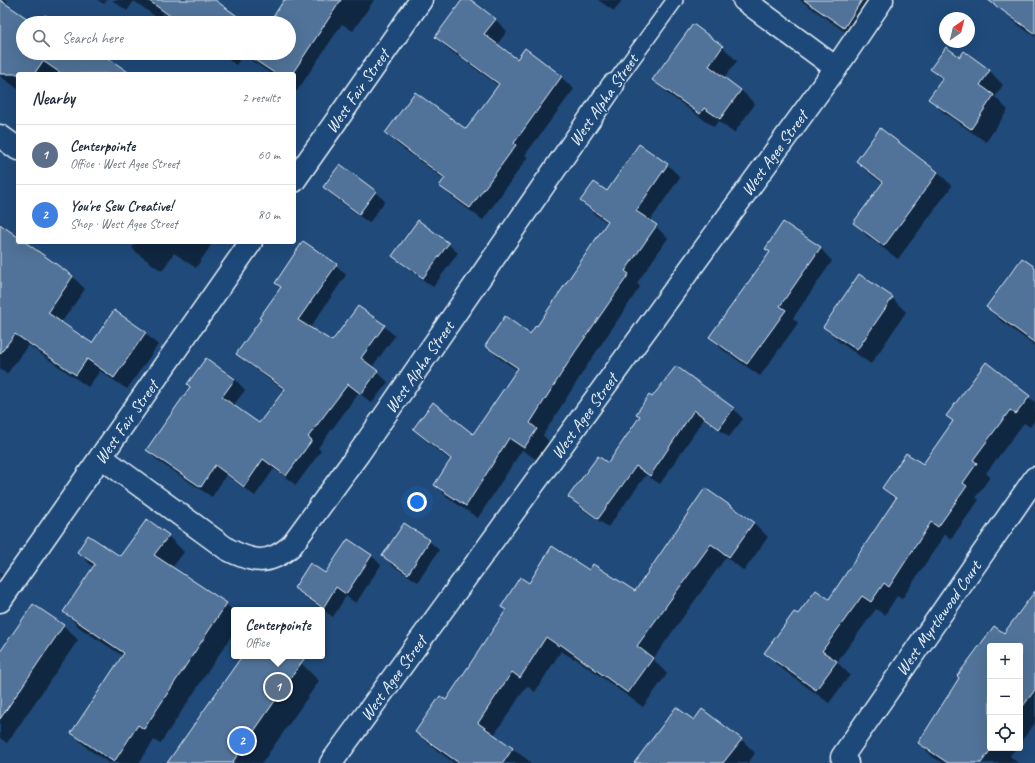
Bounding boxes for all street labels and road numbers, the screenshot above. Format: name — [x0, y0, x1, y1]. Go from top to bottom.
street label: West Fair Street — [321, 43, 395, 137]
street label: West Alpha Street — [564, 48, 644, 150]
street label: West Agee Street — [736, 105, 814, 200]
street label: West Alpha Street — [380, 315, 460, 417]
street label: West Agee Street — [546, 368, 624, 463]
street label: West Fair Street — [90, 374, 164, 468]
street label: West Myrtlewood Court — [891, 555, 987, 680]
street label: West Agee Street — [355, 630, 433, 725]

